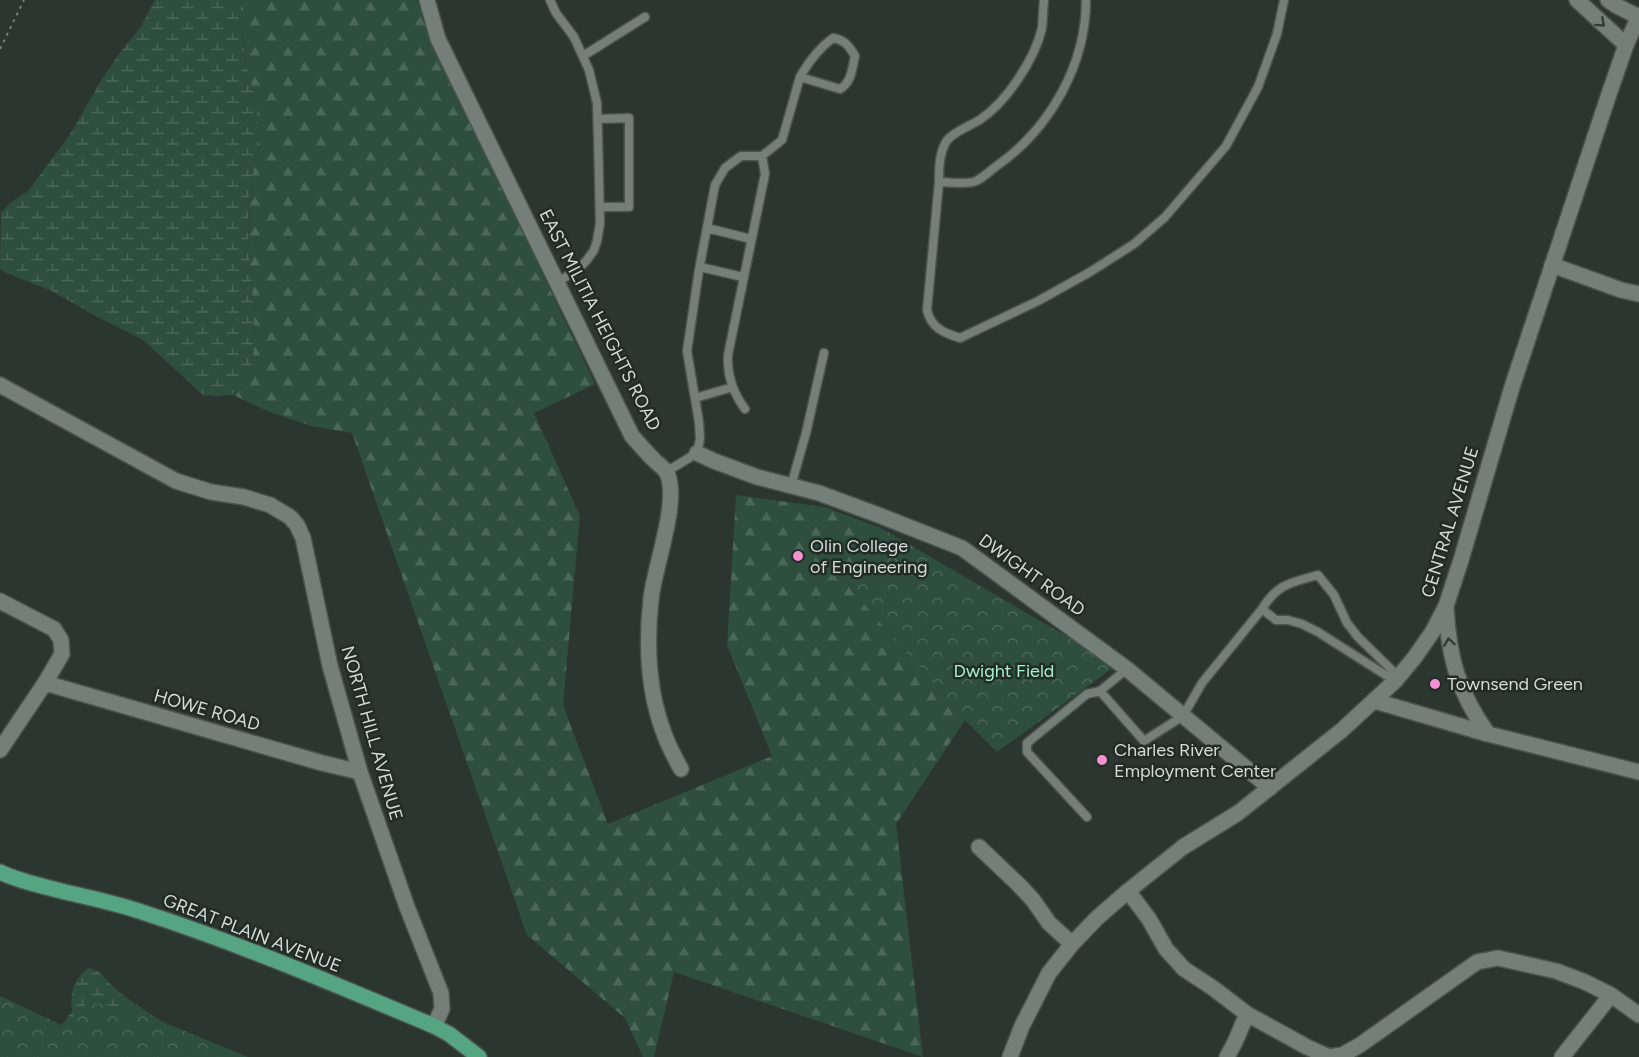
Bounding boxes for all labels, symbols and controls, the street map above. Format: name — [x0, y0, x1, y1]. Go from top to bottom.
one-way arrow — [1594, 15, 1605, 26]
street label: EAST MILITIA HEIGHTS ROAD — [534, 206, 666, 434]
street label: CENTRAL AVENUE — [1417, 444, 1483, 600]
street label: DWIGHT ROAD — [975, 529, 1089, 621]
place label: Olin College of Engineering — [810, 535, 928, 578]
marker: Olin College of Engineering — [791, 549, 805, 563]
one-way arrow — [1444, 638, 1456, 647]
street label: NORTH HILL AVENUE — [337, 643, 407, 823]
park label: Dwight Field — [954, 660, 1054, 682]
place label: Townsend Green — [1447, 673, 1583, 695]
marker: Townsend Green — [1428, 677, 1442, 691]
street label: HOWE ROAD — [151, 684, 263, 736]
place label: Charles River Employment Center — [1114, 739, 1276, 782]
marker: Charles River Employment Center — [1095, 753, 1109, 767]
street label: GREAT PLAIN AVENUE — [160, 889, 344, 977]

